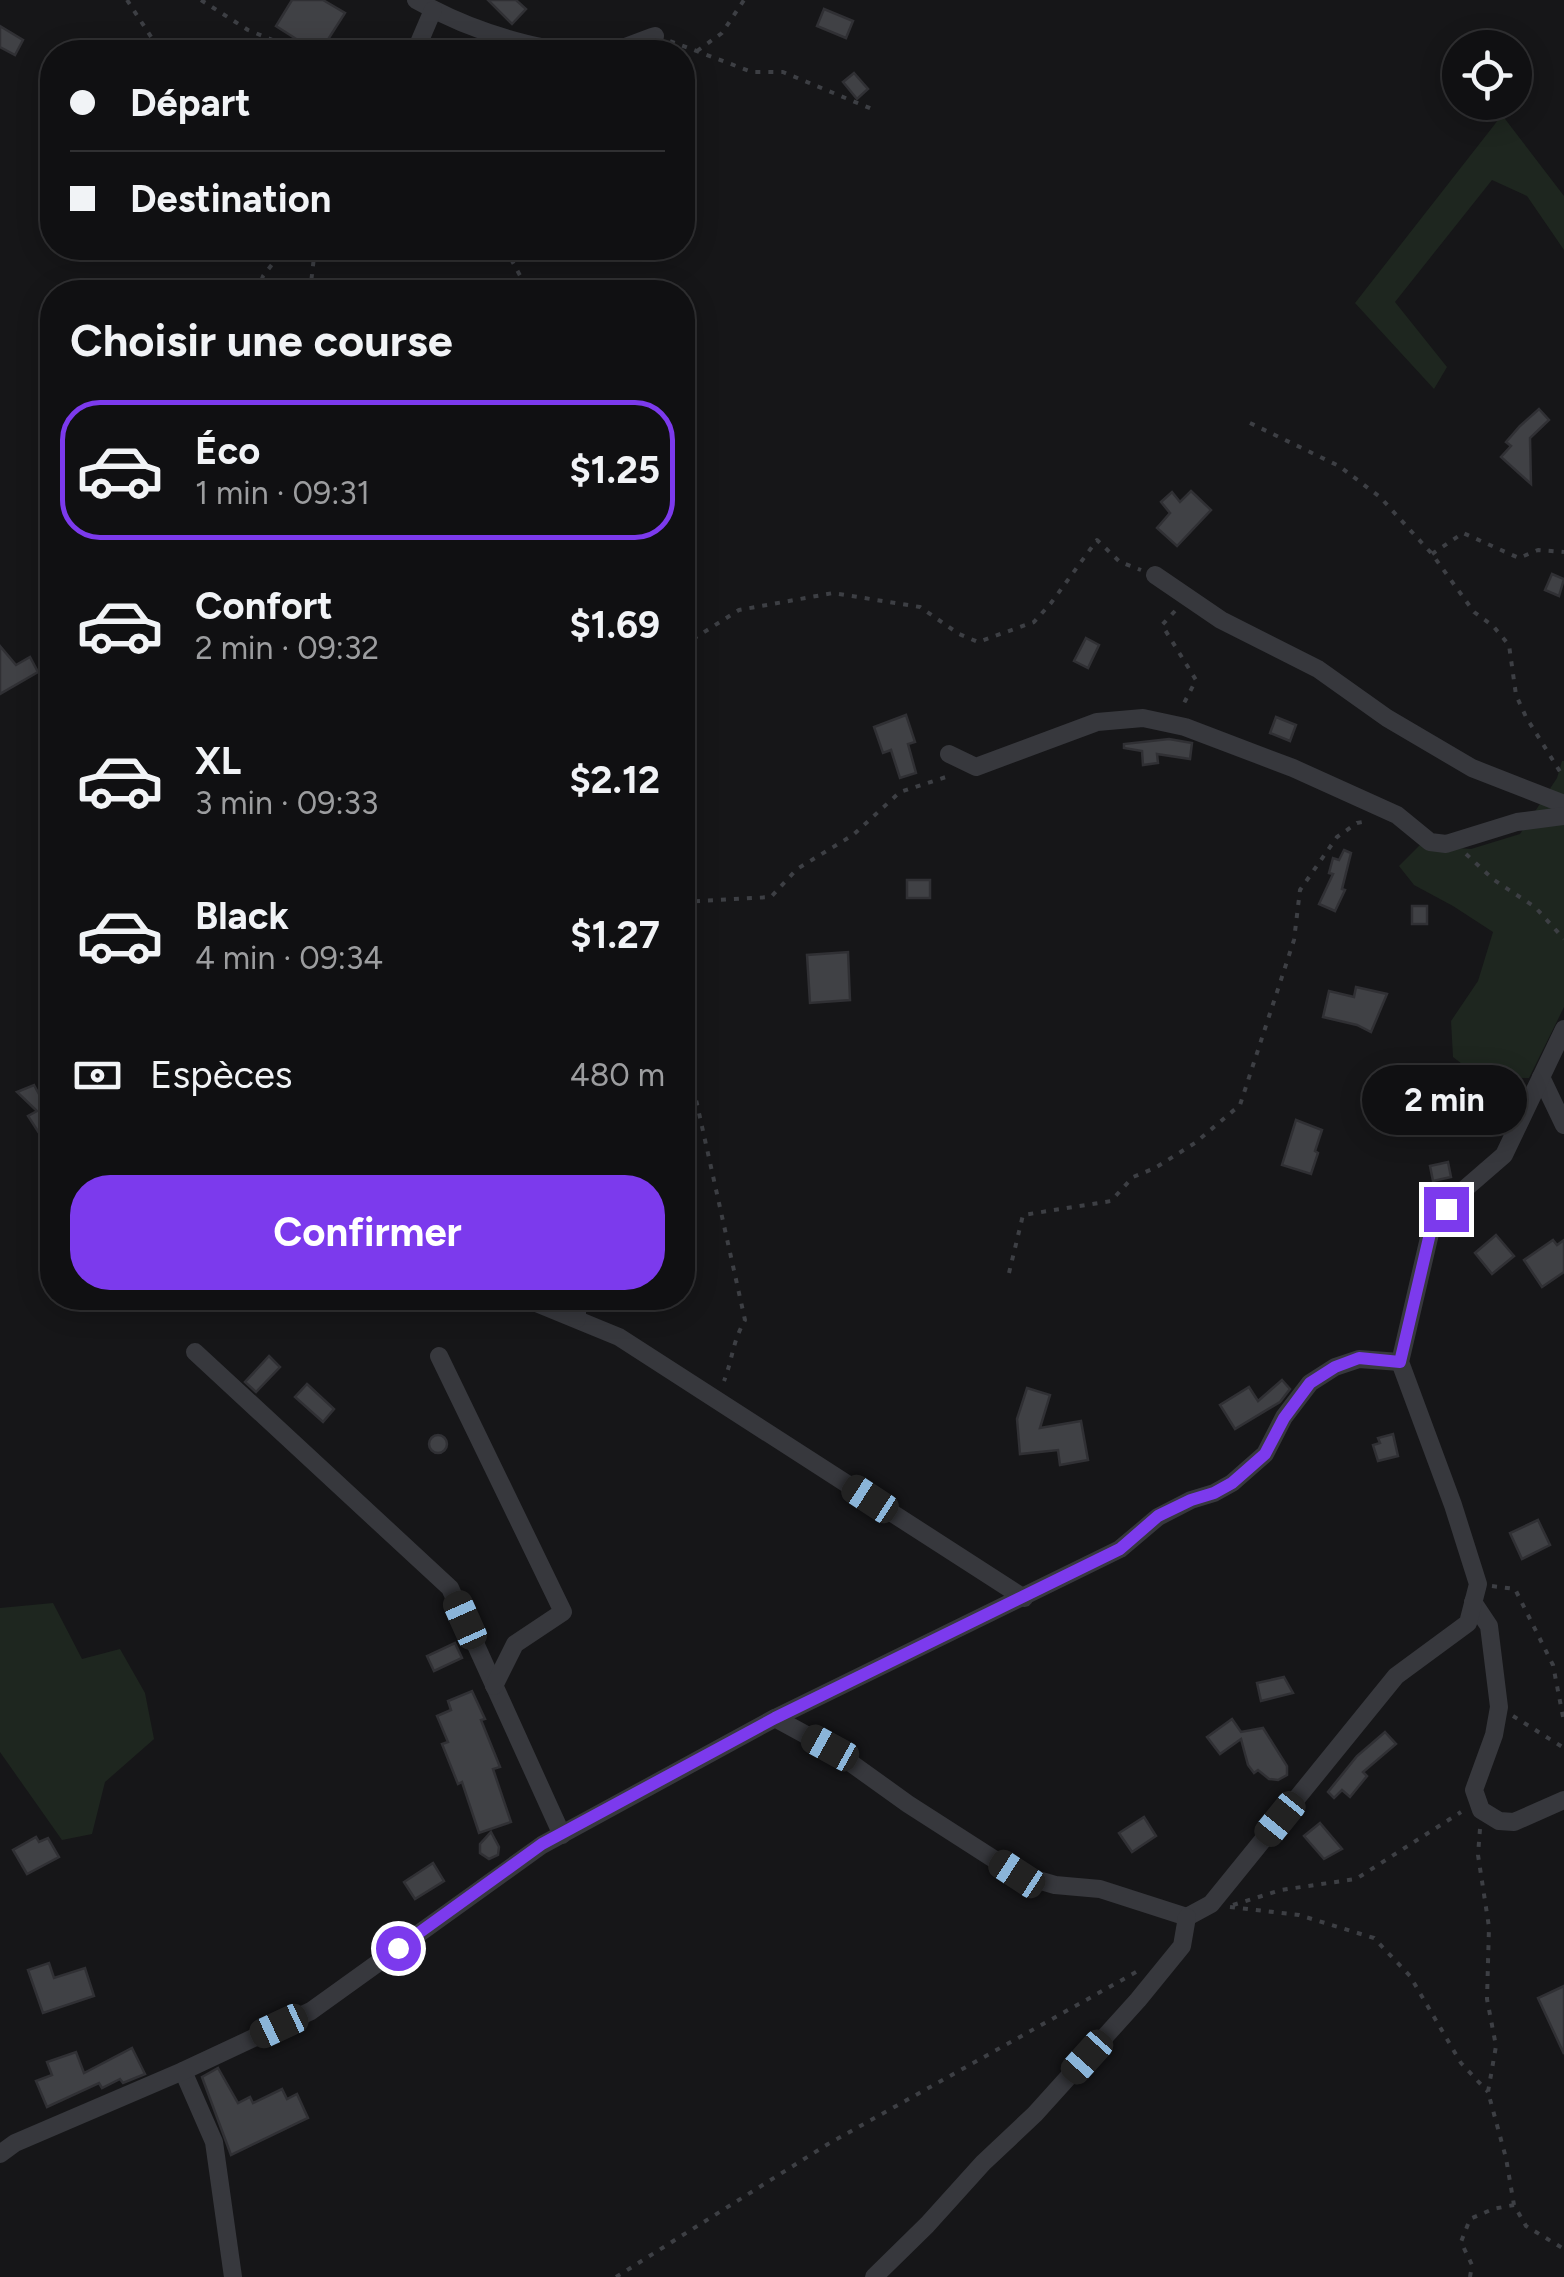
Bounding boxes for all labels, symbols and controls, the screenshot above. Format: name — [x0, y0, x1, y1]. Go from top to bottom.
map controls — [1442, 30, 1532, 120]
button: locate — [1442, 30, 1532, 120]
text: Départ — [130, 80, 251, 126]
text: Destination — [130, 176, 331, 222]
text: Choisir une course — [70, 313, 453, 367]
icon: car — [75, 425, 165, 515]
text: Éco — [195, 428, 260, 474]
text: $1.25 — [569, 447, 660, 493]
text: 1 min · 09:31 — [195, 474, 370, 512]
icon: car — [75, 580, 165, 670]
text: Confort — [195, 583, 332, 629]
text: $1.69 — [569, 602, 660, 648]
text: 2 min · 09:32 — [195, 629, 379, 667]
icon: car — [75, 735, 165, 825]
text: XL — [195, 738, 241, 784]
text: $2.12 — [569, 757, 660, 803]
text: 3 min · 09:33 — [195, 784, 378, 822]
icon: car — [75, 890, 165, 980]
text: Black — [195, 893, 289, 939]
text: $1.27 — [570, 912, 660, 958]
text: 4 min · 09:34 — [195, 939, 383, 977]
icon: cash — [70, 1048, 125, 1103]
text: Espèces — [150, 1052, 292, 1098]
text: 480 m — [570, 1056, 665, 1094]
callout: 2 min — [1364, 1064, 1528, 1134]
text: 2 min — [1404, 1081, 1485, 1119]
button: Confirmer — [70, 1175, 665, 1290]
route end — [1424, 1187, 1469, 1232]
car — [837, 1470, 903, 1528]
car — [439, 1586, 491, 1654]
car — [796, 1720, 864, 1776]
car — [1249, 1786, 1311, 1852]
car — [984, 1845, 1050, 1903]
route start — [376, 1926, 421, 1971]
car — [245, 2000, 313, 2052]
car — [1056, 2025, 1118, 2089]

